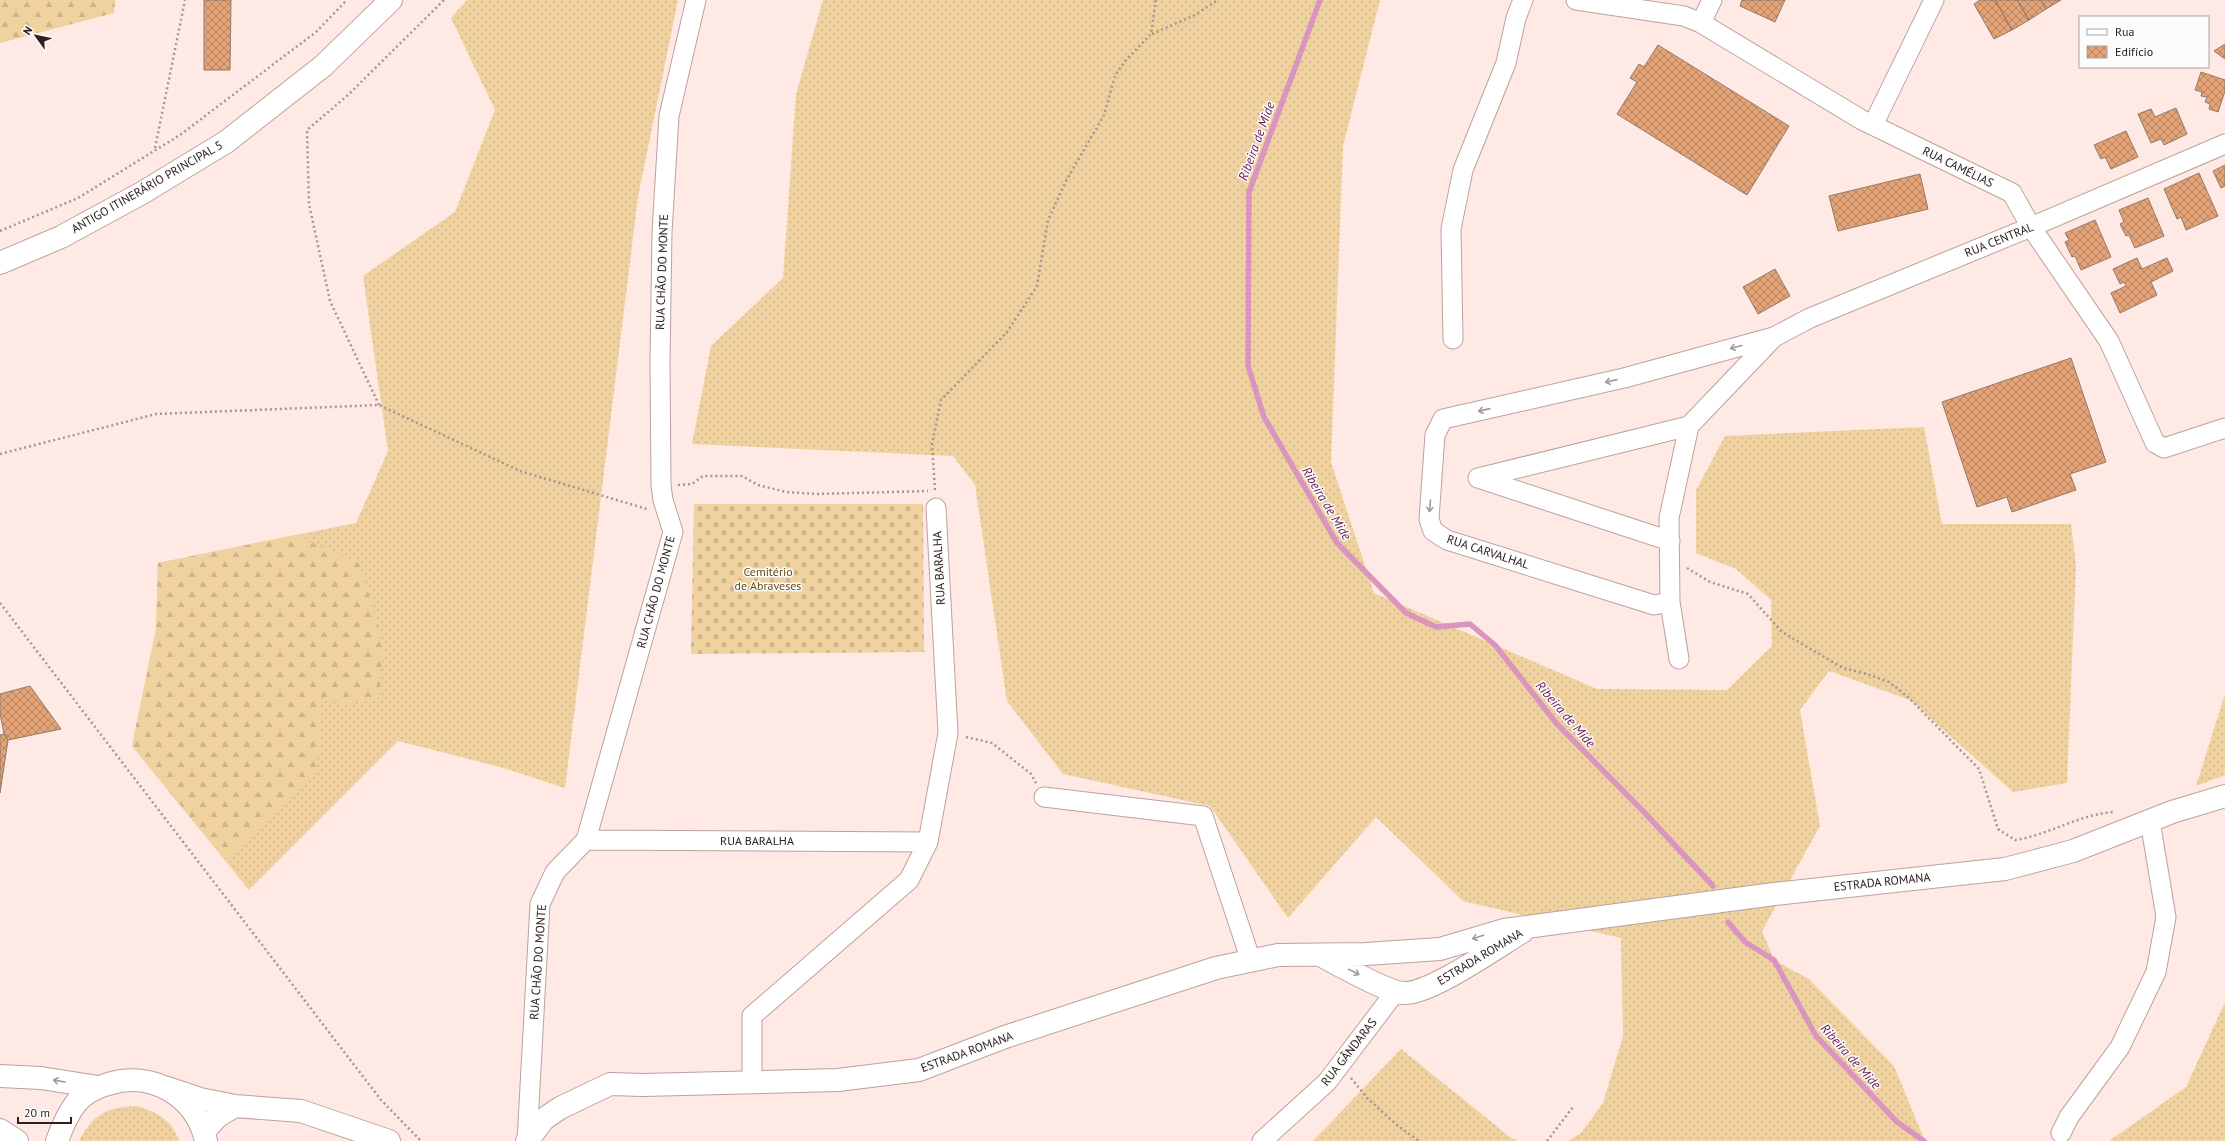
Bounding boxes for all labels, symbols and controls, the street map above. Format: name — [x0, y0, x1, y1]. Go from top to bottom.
north arrow — [16, 16, 56, 56]
legend — [2079, 16, 2209, 68]
text: N — [20, 24, 35, 37]
text: Rua — [2115, 24, 2134, 39]
text: Edifício — [2115, 44, 2153, 59]
water label: Ribeira de Mide — [1234, 99, 1279, 183]
street label: ANTIGO ITINERÁRIO PRINCIPAL 5 — [68, 137, 225, 236]
street label: RUA CAMÉLIAS — [1920, 143, 1996, 190]
street label: RUA CHÃO DO MONTE — [652, 214, 671, 330]
street label: RUA CENTRAL — [1962, 219, 2035, 260]
one-way arrow — [1730, 344, 1743, 352]
one-way arrow — [1604, 378, 1617, 385]
one-way arrow — [1478, 407, 1491, 414]
water label: Ribeira de Mide — [1298, 463, 1355, 543]
one-way arrow — [1426, 499, 1433, 512]
street label: RUA BARALHA — [929, 531, 948, 605]
street label: RUA CARVALHAL — [1445, 531, 1531, 572]
street label: RUA CHÃO DO MONTE — [633, 534, 678, 650]
park label: Cemitério de Abraveses — [735, 564, 801, 593]
water label: Ribeira de Mide — [1532, 678, 1599, 751]
street label: RUA BARALHA — [720, 833, 794, 848]
street label: ESTRADA ROMANA — [1833, 869, 1931, 894]
street label: RUA CHÃO DO MONTE — [526, 904, 549, 1020]
street label: ESTRADA ROMANA — [1434, 925, 1525, 988]
one-way arrow — [1471, 934, 1484, 941]
one-way arrow — [1348, 969, 1360, 976]
street label: RUA GÂNDARAS — [1317, 1015, 1380, 1089]
water label: Ribeira de Mide — [1817, 1020, 1885, 1093]
street label: ESTRADA ROMANA — [919, 1028, 1015, 1075]
one-way arrow — [53, 1077, 66, 1085]
scale bar — [18, 1099, 71, 1125]
text: 20 m — [24, 1105, 50, 1120]

